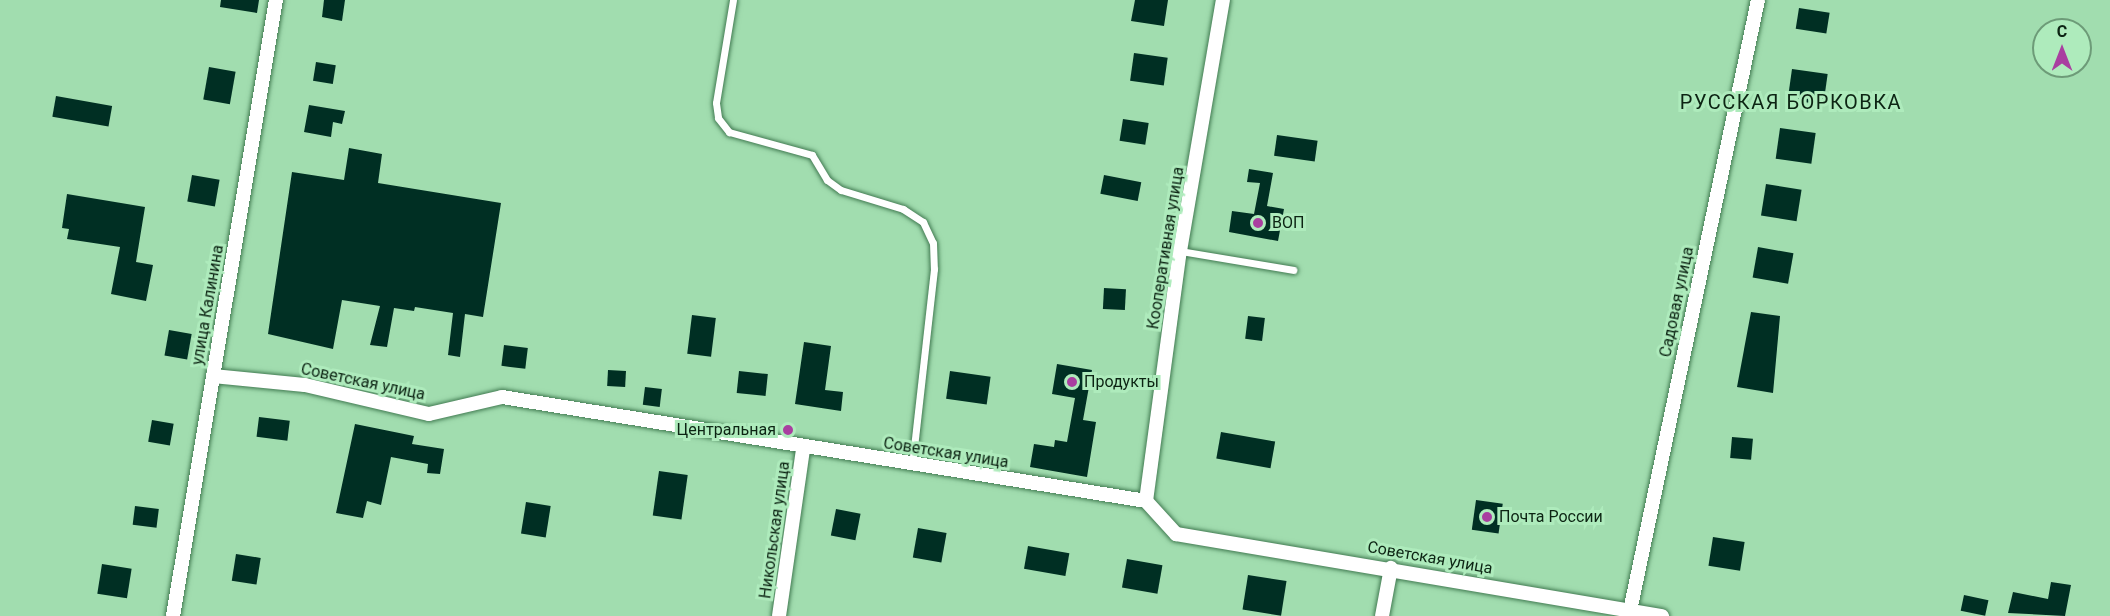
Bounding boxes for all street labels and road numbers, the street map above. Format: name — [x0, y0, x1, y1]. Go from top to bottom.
street label: Кооперативная улица — [1144, 165, 1188, 331]
street label: улица Калинина — [188, 243, 228, 367]
street label: Садовая улица — [1656, 245, 1698, 359]
street label: Советская улица — [299, 359, 427, 405]
street label: Советская улица — [882, 434, 1010, 472]
street label: Никольская улица — [756, 460, 794, 600]
street label: Советская улица — [1366, 538, 1494, 578]

